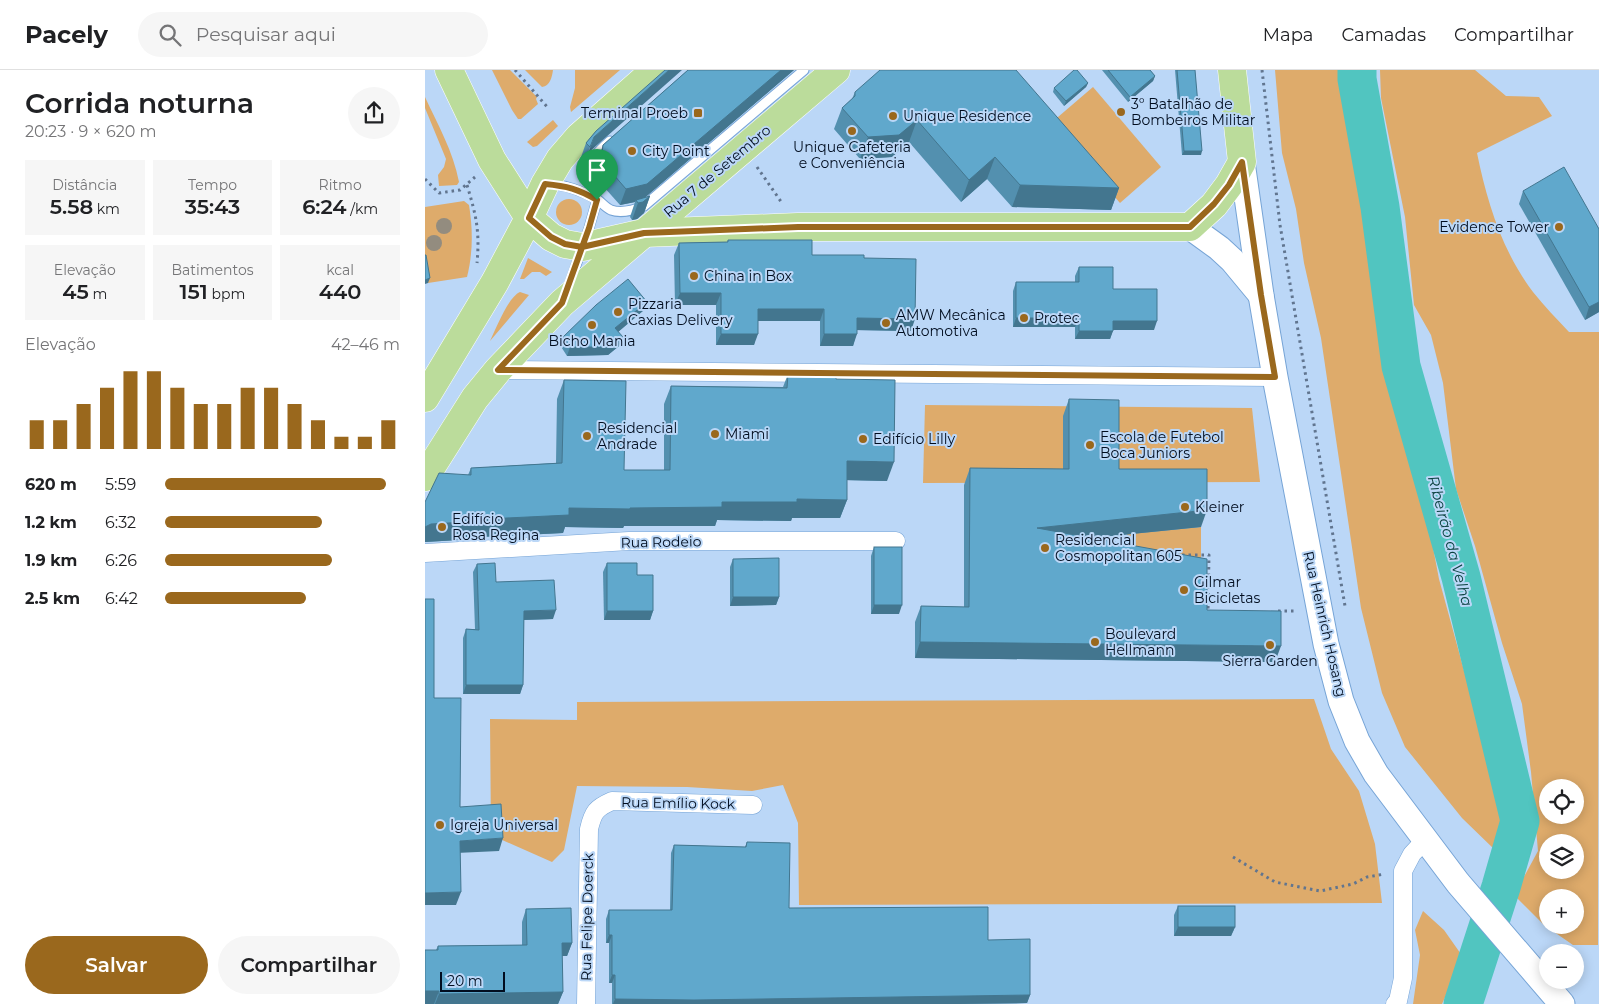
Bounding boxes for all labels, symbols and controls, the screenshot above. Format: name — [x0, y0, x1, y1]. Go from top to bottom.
search box — [138, 12, 488, 57]
text: Pacely — [25, 20, 108, 49]
icon: search — [156, 21, 184, 49]
text: Pesquisar aqui — [196, 23, 336, 46]
text: Mapa — [1263, 24, 1313, 46]
text: Camadas — [1341, 24, 1426, 46]
text: Compartilhar — [1454, 24, 1574, 46]
text: Corrida noturna — [25, 86, 254, 120]
button: share — [348, 87, 400, 139]
place label: 3° Batalhão de Bombeiros Militar — [1131, 95, 1256, 129]
place label: Terminal Proeb — [581, 104, 688, 122]
marker: 3° Batalhão de Bombeiros Militar — [1115, 106, 1127, 118]
marker: Terminal Proeb — [692, 107, 704, 119]
place label: Unique Residence — [903, 107, 1031, 125]
marker: Unique Residence — [887, 110, 899, 122]
street label: Rua 7 de Setembro — [660, 121, 774, 221]
text: 20:23 · 9 × 620 m — [25, 122, 156, 141]
marker: Unique Cafeteria e Conveniência — [846, 125, 858, 137]
place label: Unique Cafeteria e Conveniência — [793, 138, 911, 172]
place label: City Point — [642, 142, 710, 160]
marker: City Point — [626, 145, 638, 157]
pin — [576, 149, 618, 200]
icon: arrive — [583, 156, 611, 184]
text: Distância — [52, 176, 117, 194]
text: Tempo — [188, 176, 237, 194]
text: Ritmo — [319, 176, 362, 194]
text: 5.58 — [50, 194, 93, 219]
text: 35:43 — [185, 194, 240, 219]
text: 6:24 — [302, 194, 347, 219]
text: km — [93, 200, 120, 218]
text: /km — [347, 200, 378, 218]
place label: Evidence Tower — [1439, 218, 1549, 236]
marker: Evidence Tower — [1553, 221, 1565, 233]
text: Elevação — [54, 261, 116, 279]
text: Batimentos — [171, 261, 254, 279]
text: kcal — [326, 261, 354, 279]
place label: China in Box — [704, 267, 793, 285]
marker: China in Box — [688, 270, 700, 282]
text: 45 — [62, 279, 89, 304]
text: 151 — [180, 279, 208, 304]
text: 440 — [319, 279, 361, 304]
text: m — [89, 285, 107, 303]
text: bpm — [208, 285, 245, 303]
place label: Pizzaria Caxias Delivery — [628, 295, 733, 329]
marker: Pizzaria Caxias Delivery — [612, 306, 624, 318]
place label: AMW Mecânica Automotiva — [896, 306, 1006, 340]
place label: Protec — [1034, 309, 1080, 327]
marker: Protec — [1018, 312, 1030, 324]
marker: AMW Mecânica Automotiva — [880, 317, 892, 329]
marker: Bicho Mania — [586, 319, 598, 331]
place label: Bicho Mania — [548, 332, 636, 350]
text: Elevação — [25, 335, 96, 354]
text: 42–46 m — [331, 335, 400, 354]
place label: Residencial Andrade — [597, 419, 677, 453]
place label: Miami — [725, 425, 769, 443]
marker: Miami — [709, 428, 721, 440]
place label: Escola de Futebol Boca Juniors — [1100, 428, 1224, 462]
marker: Residencial Andrade — [581, 430, 593, 442]
place label: Edifício Lilly — [873, 430, 955, 448]
marker: Edifício Lilly — [857, 433, 869, 445]
marker: Escola de Futebol Boca Juniors — [1084, 439, 1096, 451]
water label: Ribeirão da Velha — [1424, 473, 1477, 608]
text: 620 m — [25, 475, 77, 494]
text: 5:59 — [105, 475, 136, 494]
place label: Kleiner — [1195, 498, 1245, 516]
marker: Kleiner — [1179, 501, 1191, 513]
place label: Edifício Rosa Regina — [452, 510, 539, 544]
text: 1.2 km — [25, 513, 77, 532]
text: 6:32 — [105, 513, 136, 532]
marker: Edifício Rosa Regina — [436, 521, 448, 533]
place label: Residencial Cosmopolitan 605 — [1055, 531, 1182, 565]
street label: Rua Rodeio — [620, 532, 702, 552]
marker: Residencial Cosmopolitan 605 — [1039, 542, 1051, 554]
street label: Rua Heinrich Hosang — [1299, 549, 1351, 699]
text: 1.9 km — [25, 551, 77, 570]
text: 6:26 — [105, 551, 137, 570]
place label: Gilmar Bicicletas — [1194, 573, 1261, 607]
marker: Gilmar Bicicletas — [1178, 584, 1190, 596]
text: 2.5 km — [25, 589, 80, 608]
text: 6:42 — [105, 589, 138, 608]
place label: Boulevard Hellmann — [1105, 625, 1176, 659]
marker: Boulevard Hellmann — [1089, 636, 1101, 648]
marker: Sierra Garden — [1264, 639, 1276, 651]
place label: Sierra Garden — [1222, 652, 1318, 670]
map controls — [1539, 779, 1584, 989]
button: locate — [1539, 779, 1584, 824]
street label: Rua Emílio Kock — [621, 793, 736, 813]
place label: Igreja Universal — [450, 816, 558, 834]
marker: Igreja Universal — [434, 819, 446, 831]
button: layers — [1539, 834, 1584, 879]
street label: Rua Felipe Doerck — [577, 852, 597, 981]
button: + — [1539, 889, 1584, 934]
button: Salvar — [25, 936, 208, 994]
button: Compartilhar — [218, 936, 400, 994]
button: − — [1539, 944, 1584, 989]
scale bar — [440, 969, 505, 992]
text: 20 m — [447, 972, 483, 990]

